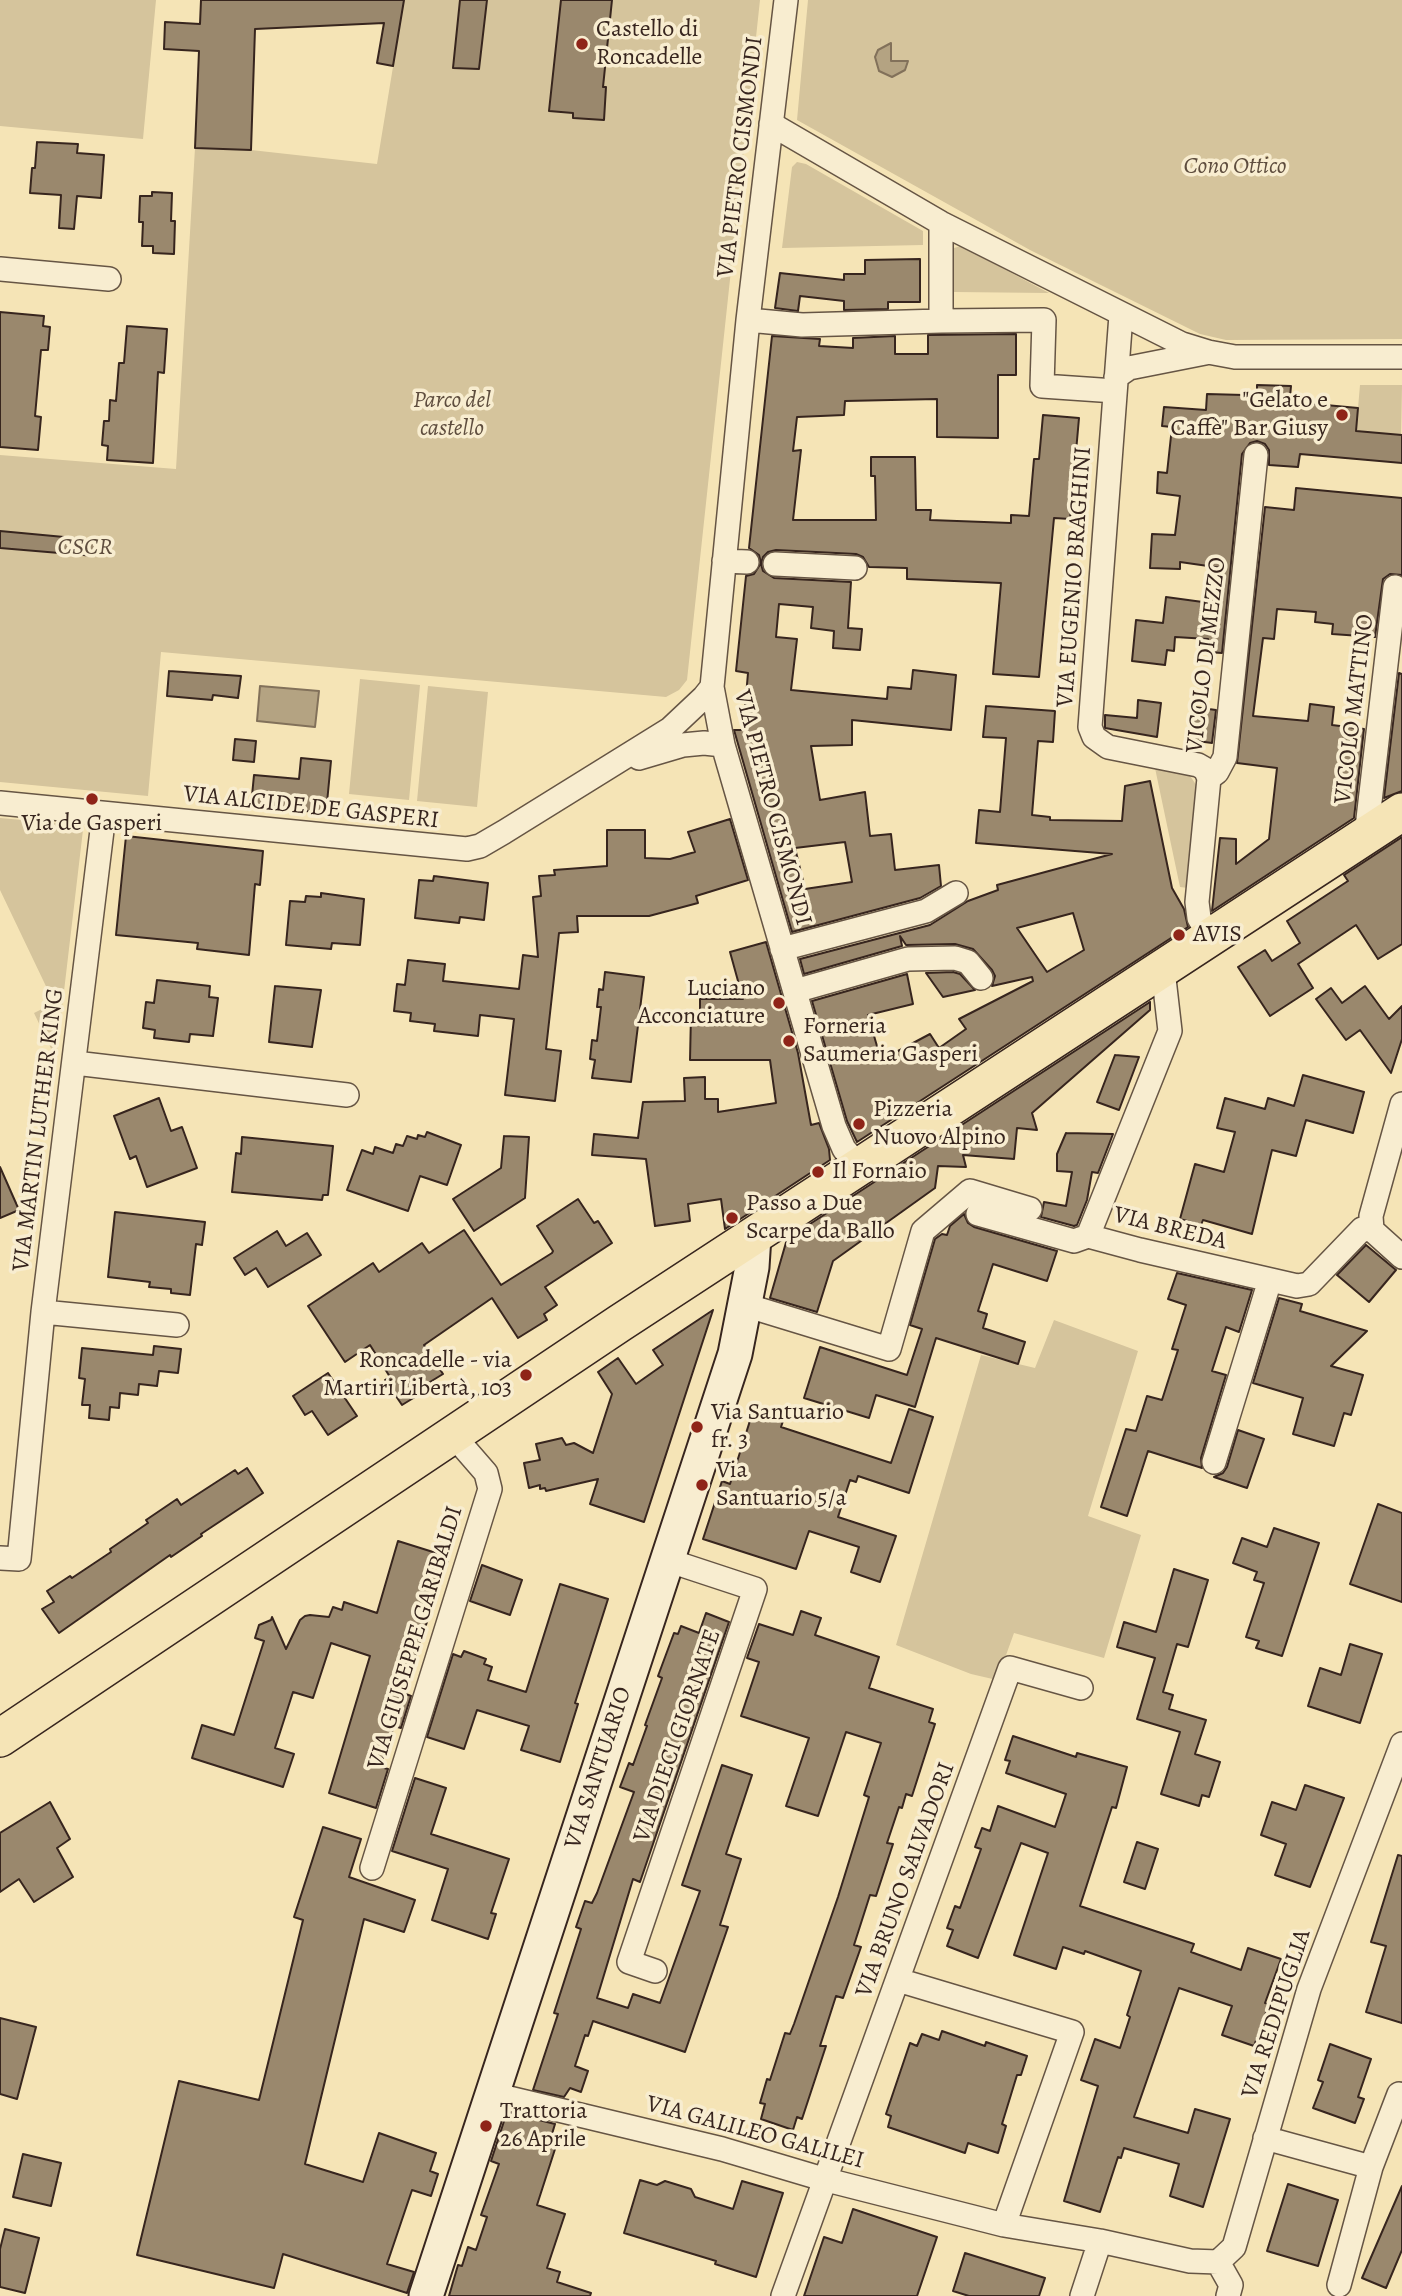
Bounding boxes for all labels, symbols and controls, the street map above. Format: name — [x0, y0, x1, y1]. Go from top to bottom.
place label: Castello di Roncadelle — [596, 16, 702, 72]
street label: VIA PIETRO CISMONDI — [712, 35, 770, 279]
marker: Castello di Roncadelle — [574, 36, 590, 52]
park label: Cono Ottico — [1183, 153, 1287, 181]
park label: Parco del castello — [413, 387, 491, 443]
place label: "Gelato e Caffè" Bar Giusy — [1171, 387, 1328, 443]
marker: "Gelato e Caffè" Bar Giusy — [1334, 407, 1350, 423]
street label: VIA EUGENIO BRAGHINI — [1052, 446, 1098, 708]
park label: CSCR — [57, 534, 113, 562]
street label: VICOLO DI MEZZO — [1181, 556, 1233, 754]
street label: VICOLO MATTINO — [1329, 613, 1381, 805]
street label: VIA PIETRO CISMONDI — [727, 687, 817, 929]
street label: VIA ALCIDE DE GASPERI — [182, 780, 440, 836]
marker: Via de Gasperi — [84, 791, 100, 807]
place label: Via de Gasperi — [22, 810, 162, 838]
place label: AVIS — [1193, 921, 1242, 949]
marker: AVIS — [1171, 927, 1187, 943]
place label: Luciano Acconciature — [638, 975, 765, 1031]
street label: VIA MARTIN LUTHER KING — [7, 987, 71, 1273]
marker: Luciano Acconciature — [771, 995, 787, 1011]
place label: Forneria Saumeria Gasperi — [803, 1013, 978, 1069]
marker: Forneria Saumeria Gasperi — [781, 1033, 797, 1049]
place label: Pizzeria Nuovo Alpino — [873, 1096, 1006, 1152]
marker: Pizzeria Nuovo Alpino — [851, 1116, 867, 1132]
place label: Il Fornaio — [832, 1158, 927, 1186]
marker: Il Fornaio — [810, 1164, 826, 1180]
place label: Passo a Due Scarpe da Ballo — [746, 1190, 895, 1246]
street label: VIA BREDA — [1110, 1201, 1230, 1257]
marker: Passo a Due Scarpe da Ballo — [724, 1210, 740, 1226]
place label: Roncadelle - via Martiri Libertà, 103 — [323, 1347, 512, 1403]
marker: Roncadelle - via Martiri Libertà, 103 — [518, 1367, 534, 1383]
place label: Via Santuario fr. 3 — [711, 1399, 844, 1455]
marker: Via Santuario fr. 3 — [689, 1419, 705, 1435]
place label: Via Santuario 5/a — [716, 1457, 847, 1513]
marker: Via Santuario 5/a — [694, 1477, 710, 1493]
street label: VIA GIUSEPPE GARIBALDI — [362, 1503, 470, 1773]
street label: VIA DIECI GIORNATE — [628, 1626, 728, 1846]
street label: VIA SANTUARIO — [559, 1683, 639, 1853]
street label: VIA BRUNO SALVADORI — [850, 1759, 962, 2001]
street label: VIA REDIPUGLIA — [1236, 1926, 1318, 2102]
street label: VIA GALILEO GALILEI — [643, 2090, 867, 2176]
place label: Trattoria 26 Aprile — [500, 2098, 587, 2154]
marker: Trattoria 26 Aprile — [478, 2118, 494, 2134]

